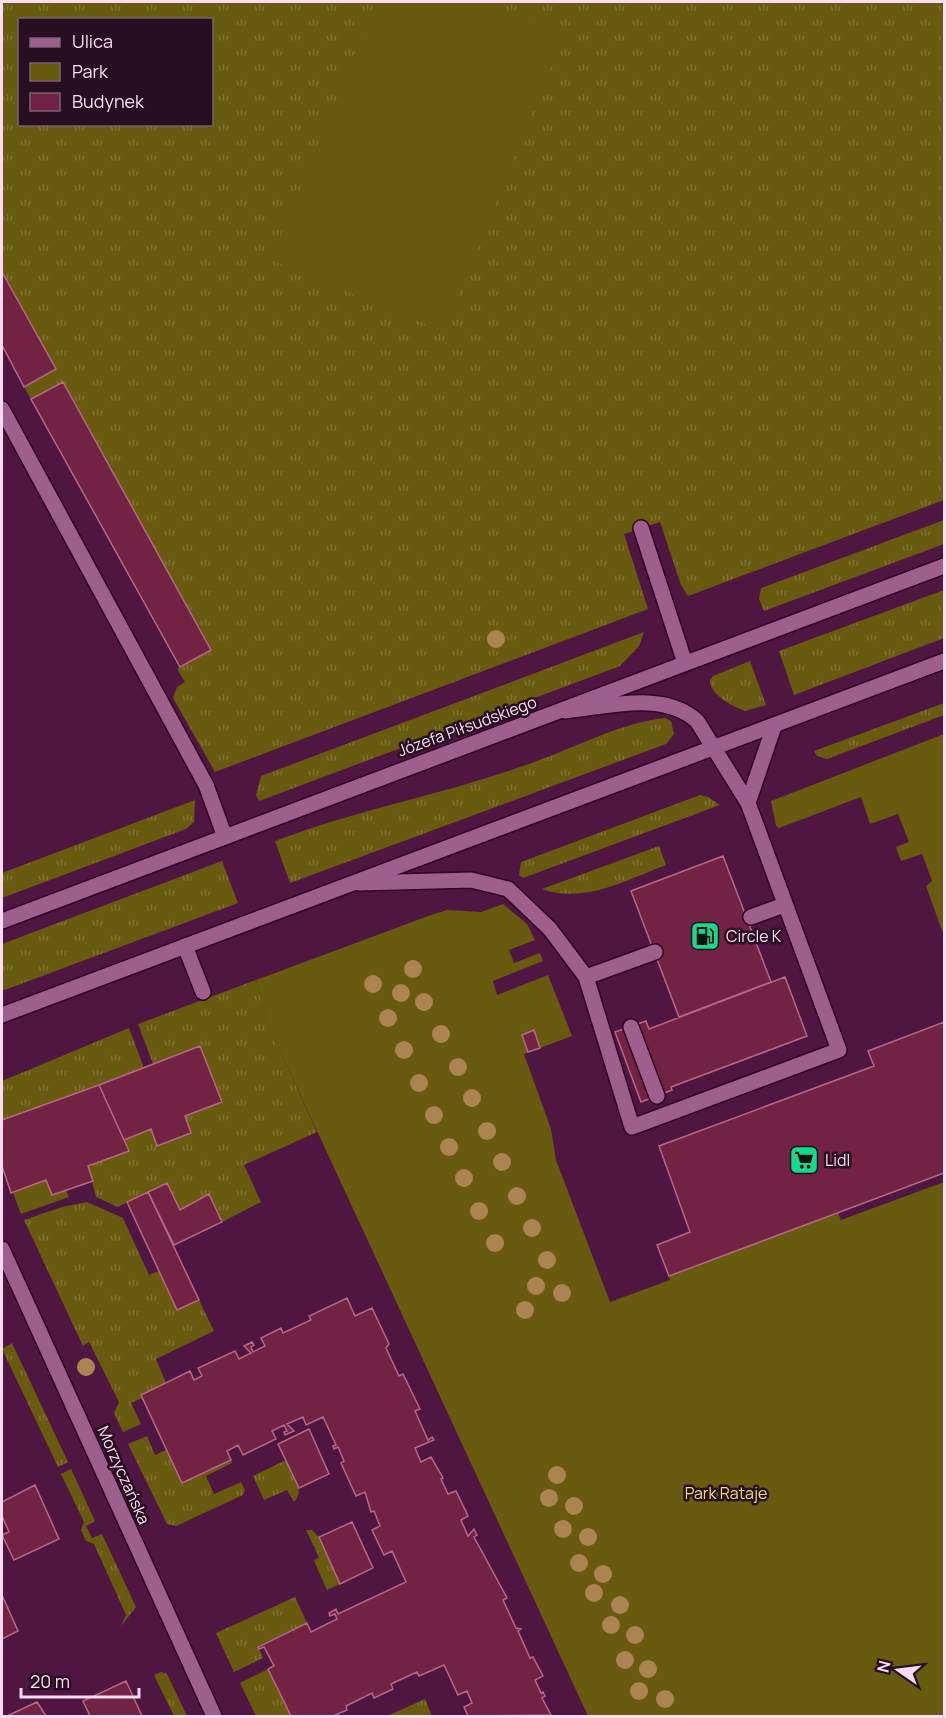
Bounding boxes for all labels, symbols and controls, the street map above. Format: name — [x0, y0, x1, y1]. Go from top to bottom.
legend — [18, 18, 213, 126]
text: Ulica — [72, 29, 113, 53]
text: Park — [72, 59, 109, 83]
text: Budynek — [72, 89, 145, 113]
street label: Józefa Piłsudskiego — [394, 691, 540, 761]
fuel station icon: Circle K — [689, 920, 721, 952]
place label: Circle K — [726, 925, 782, 947]
supermarket icon: Lidl — [788, 1144, 820, 1176]
place label: Lidl — [825, 1149, 850, 1171]
street label: Morzyczańska — [93, 1422, 155, 1528]
park label: Park Rataje — [685, 1482, 767, 1504]
north arrow — [868, 1640, 928, 1700]
text: N — [871, 1658, 896, 1675]
scale bar — [21, 1661, 140, 1699]
text: 20 m — [30, 1669, 70, 1693]

